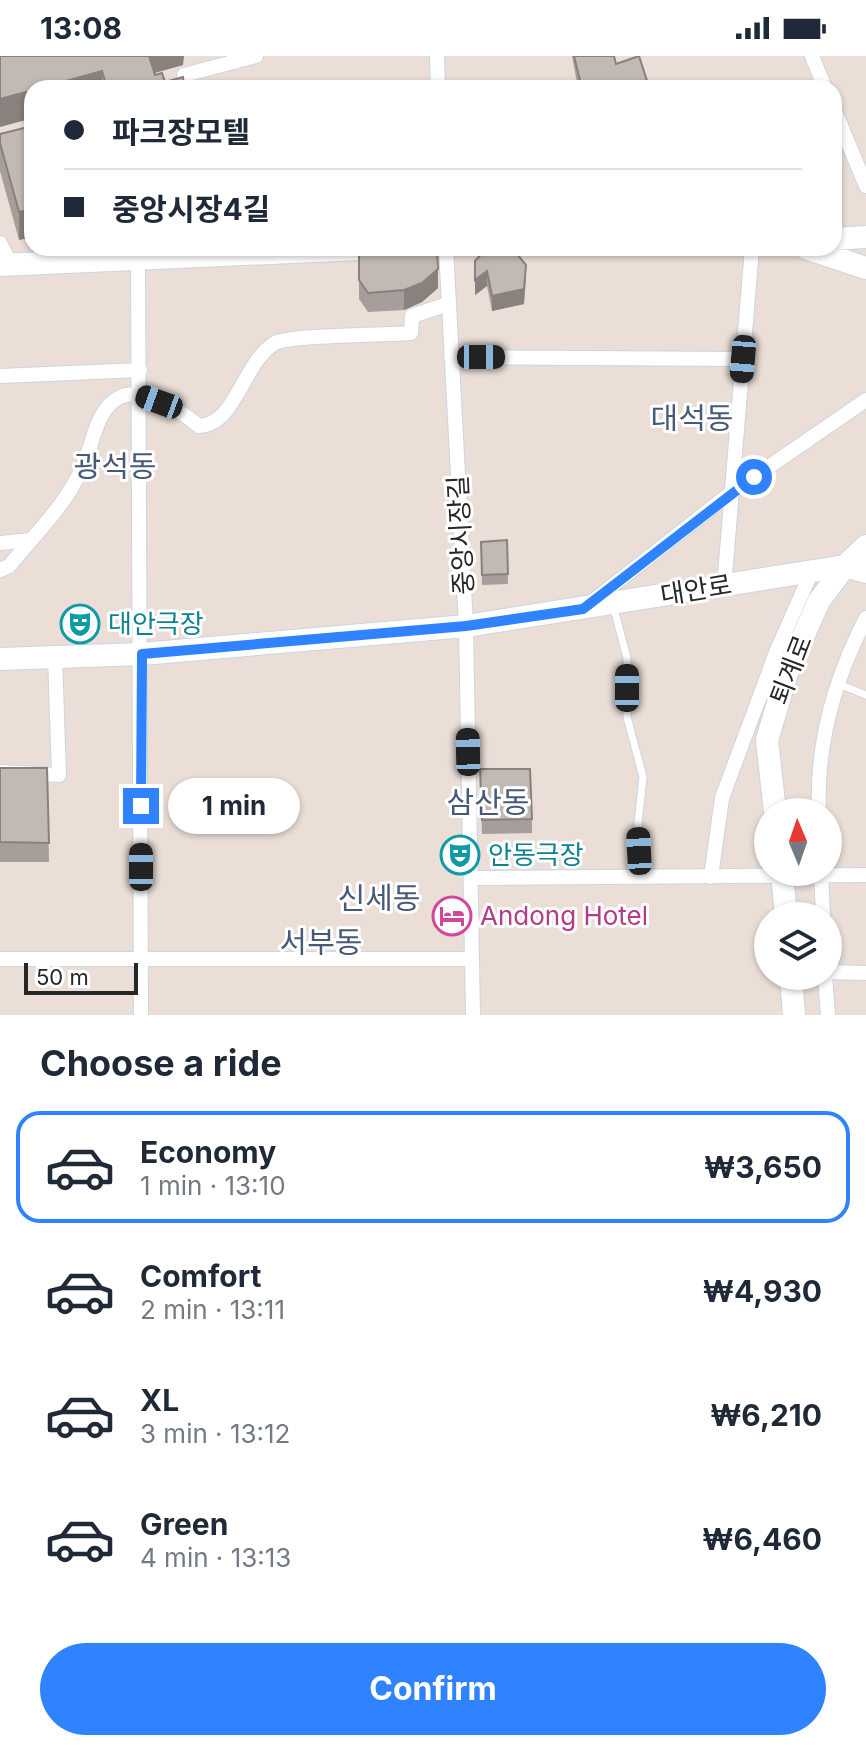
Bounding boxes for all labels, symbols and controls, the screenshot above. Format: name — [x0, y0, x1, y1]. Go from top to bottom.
text: 13:08 — [40, 10, 122, 46]
text: 파크장모텔 — [112, 114, 250, 150]
text: 중앙시장4길 — [112, 191, 270, 227]
car — [729, 334, 757, 384]
car — [457, 345, 505, 369]
car — [132, 383, 186, 421]
district label: 대석동 — [651, 400, 733, 436]
district label: 광석동 — [74, 448, 156, 484]
route start — [736, 459, 772, 495]
street label: 중앙시장길 — [442, 474, 479, 596]
street label: 대안로 — [658, 569, 734, 610]
theatre icon: 대안극장 — [59, 603, 101, 645]
place label: 대안극장 — [108, 608, 204, 639]
street label: 퇴계로 — [763, 631, 818, 709]
car — [615, 664, 639, 712]
car — [456, 728, 480, 776]
callout: 1 min — [169, 778, 301, 834]
district label: 삼산동 — [447, 784, 529, 820]
route end — [123, 788, 159, 824]
text: 1 min — [202, 790, 266, 821]
north arrow — [754, 798, 842, 886]
map controls — [754, 798, 842, 990]
car — [626, 826, 652, 876]
theatre icon: 안동극장 — [439, 834, 481, 876]
place label: 안동극장 — [488, 839, 584, 870]
car — [129, 843, 153, 891]
district label: 신세동 — [338, 880, 420, 916]
hotel icon: Andong Hotel — [431, 895, 473, 937]
place label: Andong Hotel — [480, 900, 648, 931]
button: layers — [754, 902, 842, 990]
district label: 서부동 — [280, 924, 362, 960]
scale bar — [24, 959, 138, 995]
text: 50 m — [36, 964, 89, 990]
text: Choose a ride — [40, 1041, 282, 1085]
icon: car — [44, 1131, 116, 1203]
text: Economy — [140, 1134, 276, 1170]
text: ₩3,650 — [704, 1149, 822, 1185]
text: 1 min · 13:10 — [140, 1170, 286, 1201]
icon: car — [44, 1255, 116, 1327]
text: Comfort — [140, 1258, 261, 1294]
text: ₩4,930 — [703, 1273, 822, 1309]
text: 2 min · 13:11 — [140, 1294, 285, 1325]
icon: car — [44, 1379, 116, 1451]
text: XL — [140, 1382, 179, 1418]
text: ₩6,210 — [710, 1397, 822, 1433]
text: 3 min · 13:12 — [140, 1418, 290, 1449]
icon: car — [44, 1503, 116, 1575]
text: Green — [140, 1506, 228, 1542]
text: ₩6,460 — [702, 1521, 822, 1557]
text: 4 min · 13:13 — [140, 1542, 291, 1573]
button: Confirm — [40, 1643, 826, 1735]

